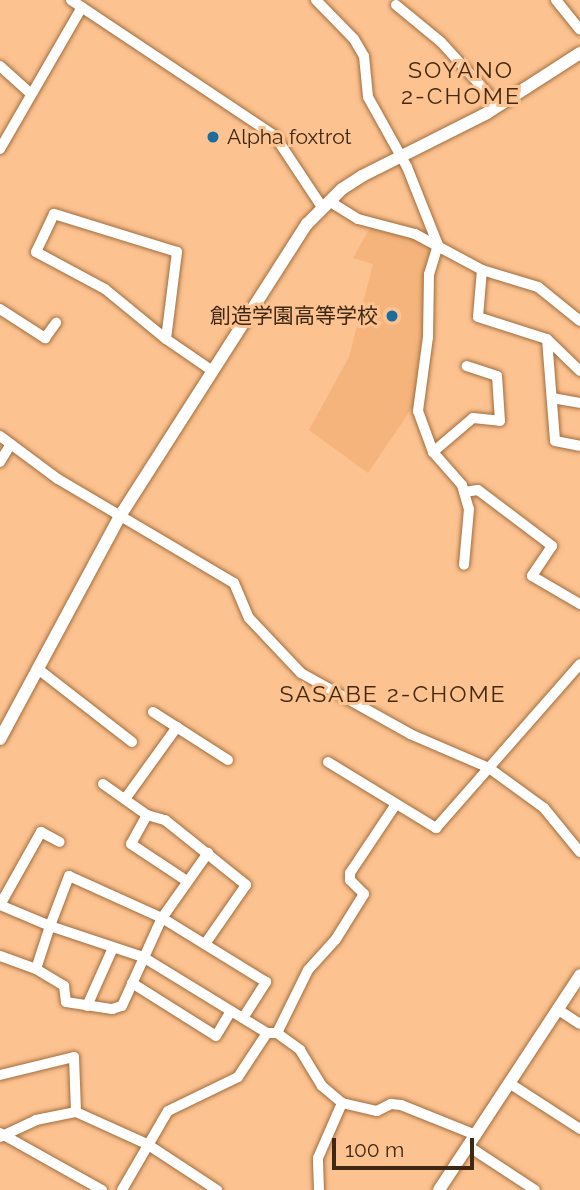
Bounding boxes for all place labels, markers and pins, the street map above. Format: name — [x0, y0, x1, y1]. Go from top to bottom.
place label: Alpha foxtrot — [227, 124, 352, 150]
marker: Alpha foxtrot — [205, 129, 221, 145]
place label: 創造学園高等学校 — [210, 303, 378, 329]
marker: 創造学園高等学校 — [384, 308, 400, 324]

